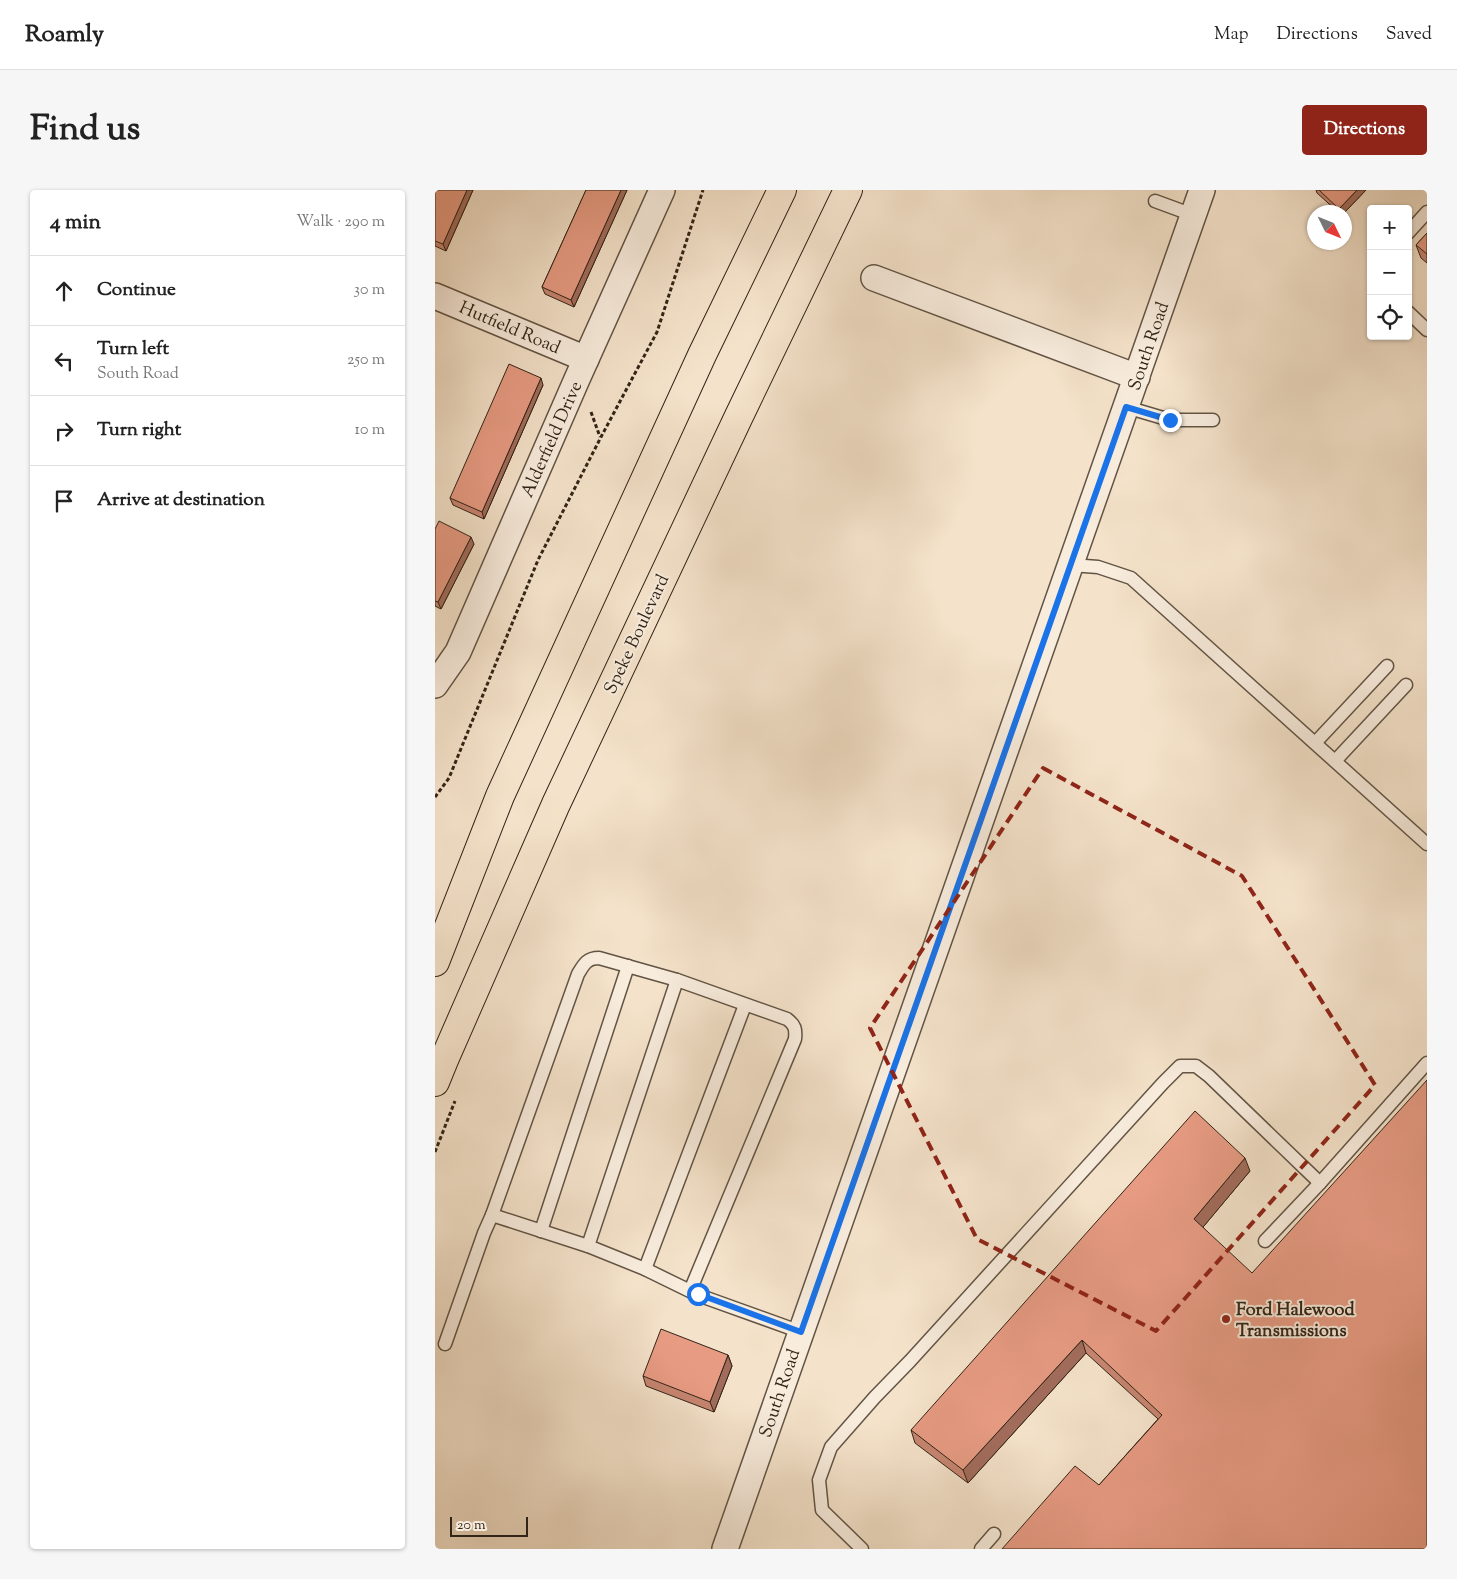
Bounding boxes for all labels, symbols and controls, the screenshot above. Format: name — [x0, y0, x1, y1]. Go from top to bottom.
text: Roamly — [25, 18, 104, 52]
text: Map — [1214, 22, 1249, 48]
text: Directions — [1277, 22, 1358, 48]
text: Saved — [1386, 22, 1432, 48]
text: Find us — [30, 105, 140, 156]
button: Directions — [1302, 105, 1427, 155]
north arrow — [1307, 205, 1352, 250]
map controls — [1367, 205, 1412, 340]
button: + — [1367, 205, 1412, 250]
text: 4 min — [50, 208, 101, 238]
text: Walk · 290 m — [296, 211, 385, 234]
button: − — [1367, 250, 1412, 295]
icon: ahead — [50, 277, 78, 305]
text: Continue — [97, 277, 176, 304]
text: 30 m — [354, 279, 385, 302]
button: locate — [1367, 295, 1412, 340]
street label: Hutfield Road — [454, 296, 564, 362]
street label: South Road — [1123, 299, 1177, 394]
text: Turn left — [97, 336, 169, 363]
icon: left — [50, 347, 78, 375]
text: 250 m — [347, 349, 385, 372]
text: South Road — [97, 363, 179, 386]
street label: Alderfield Drive — [516, 378, 590, 502]
route end — [1159, 409, 1182, 432]
icon: right — [50, 417, 78, 445]
text: Turn right — [97, 417, 181, 444]
text: 10 m — [355, 419, 385, 442]
icon: arrive — [50, 487, 78, 515]
text: Arrive at destination — [97, 487, 265, 514]
street label: Speke Boulevard — [599, 571, 677, 699]
route start — [687, 1283, 710, 1306]
place label: Ford Halewood Transmissions — [1236, 1298, 1355, 1345]
marker: Ford Halewood Transmissions — [1220, 1313, 1232, 1325]
street label: South Road — [754, 1346, 808, 1441]
scale bar — [450, 1514, 527, 1537]
text: 20 m — [457, 1516, 486, 1536]

